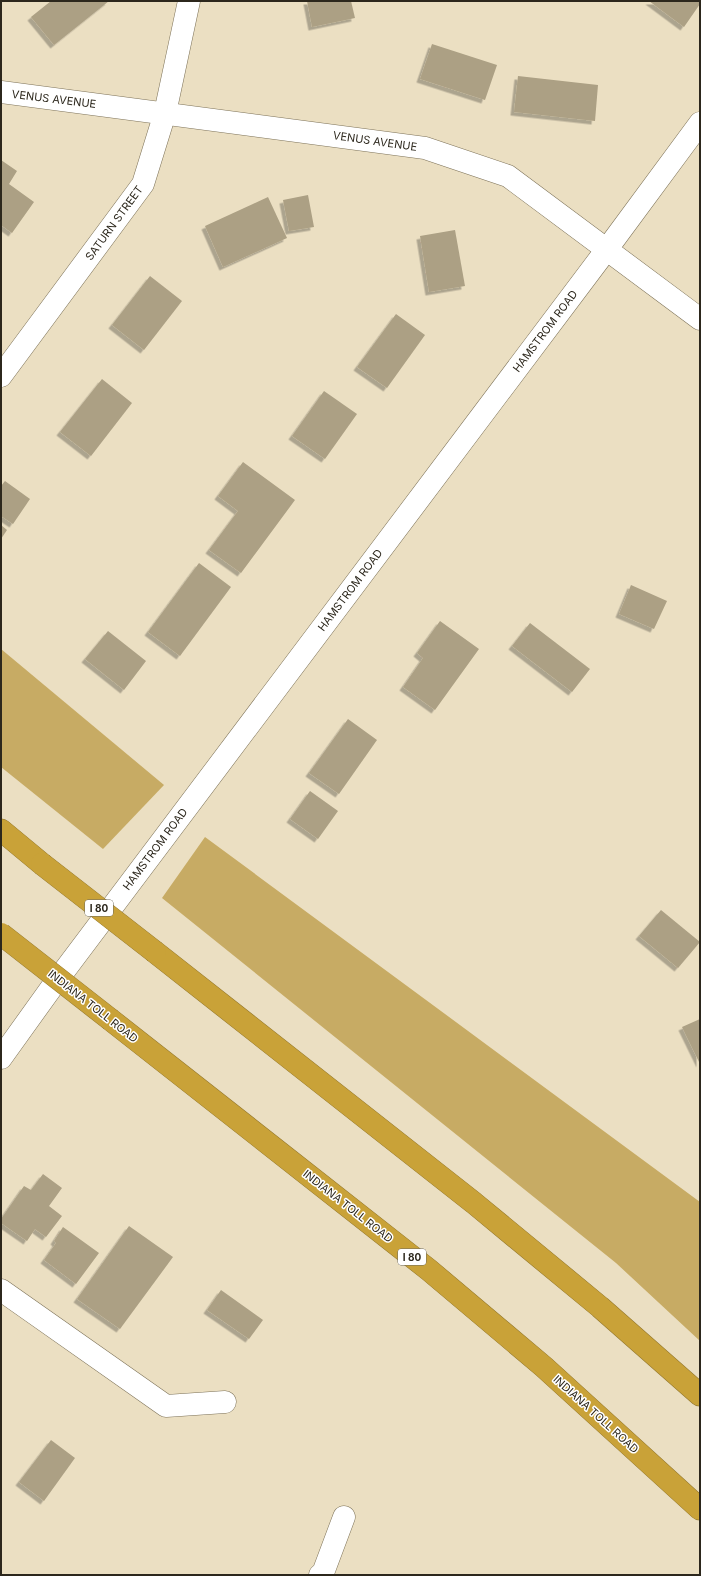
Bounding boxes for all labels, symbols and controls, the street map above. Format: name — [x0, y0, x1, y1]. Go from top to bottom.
street label: VENUS AVENUE — [11, 87, 97, 111]
street label: VENUS AVENUE — [332, 128, 418, 154]
street label: SATURN STREET — [82, 183, 146, 263]
street label: HAMSTROM ROAD — [510, 287, 580, 375]
street label: HAMSTROM ROAD — [315, 546, 385, 634]
street label: HAMSTROM ROAD — [120, 805, 190, 893]
road number: I 80 — [85, 900, 113, 916]
street label: INDIANA TOLL ROAD — [45, 967, 141, 1045]
street label: INDIANA TOLL ROAD — [300, 1167, 396, 1245]
road number: I 80 — [398, 1249, 426, 1265]
street label: INDIANA TOLL ROAD — [550, 1372, 642, 1456]

